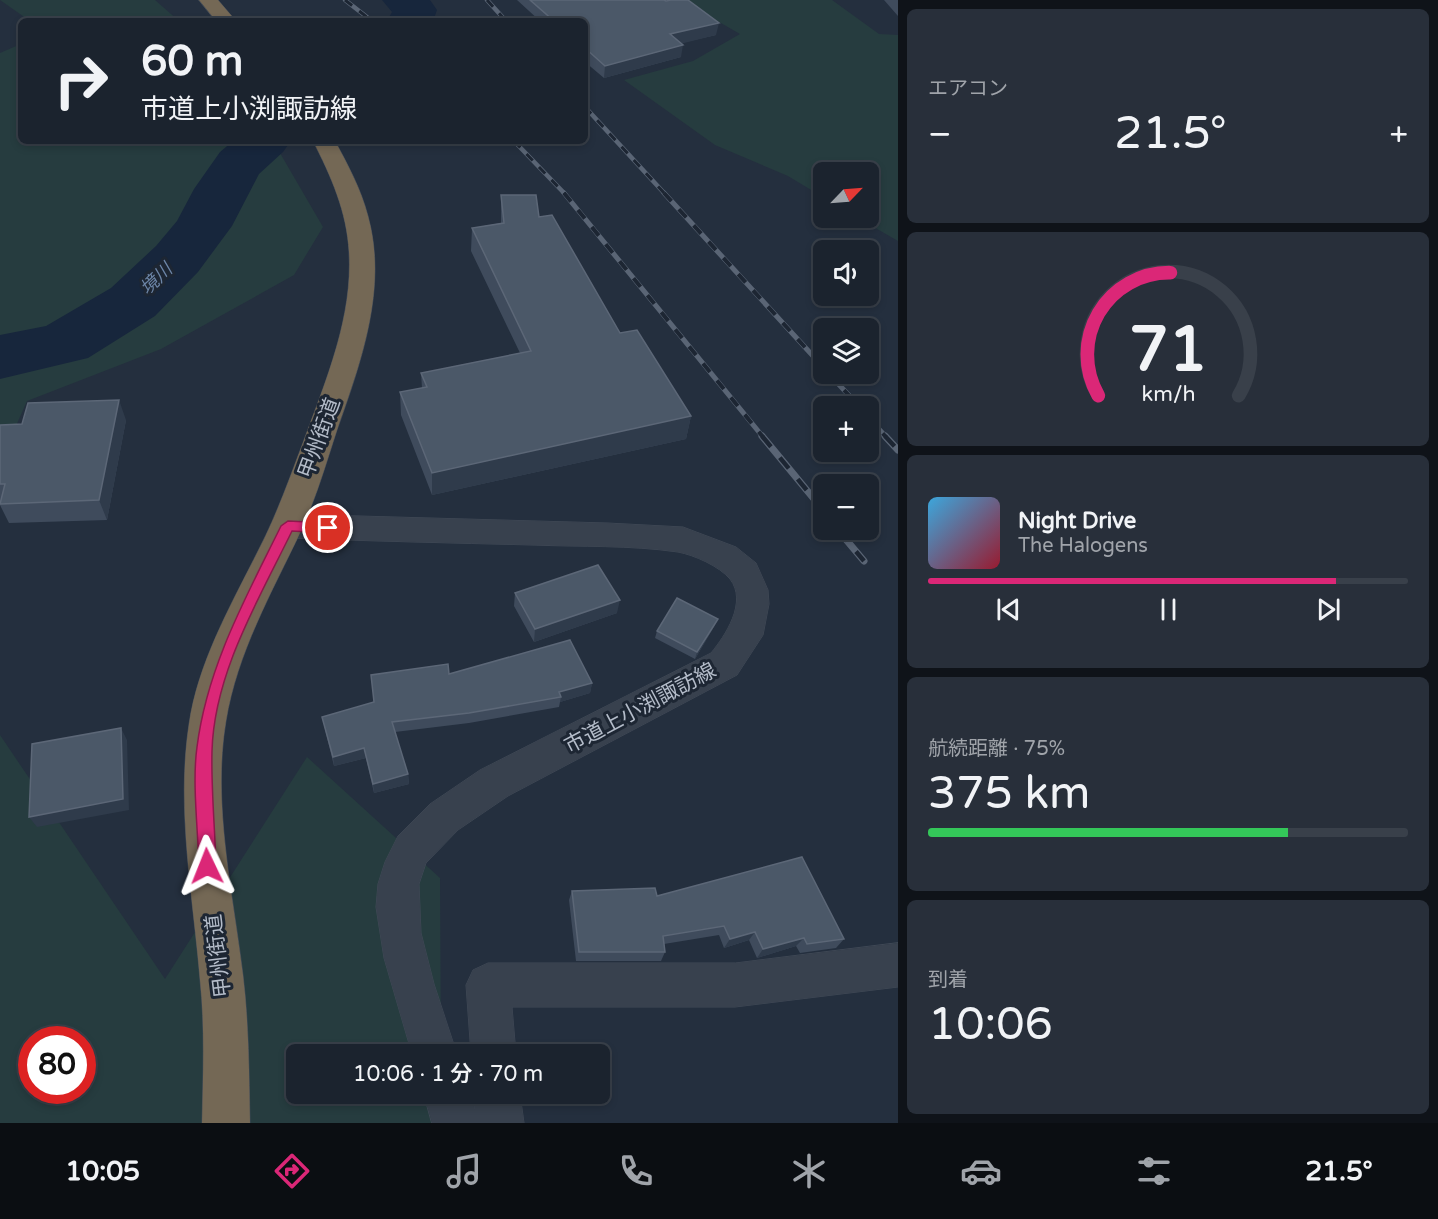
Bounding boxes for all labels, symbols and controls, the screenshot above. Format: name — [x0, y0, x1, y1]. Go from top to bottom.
text: 60 m — [141, 36, 243, 87]
icon: right — [42, 42, 120, 120]
text: エアコン — [928, 77, 1008, 101]
text: 市道上小渕諏訪線 — [141, 93, 357, 126]
text: 21.5° — [1114, 107, 1227, 161]
text: − — [928, 115, 952, 154]
text: + — [1389, 115, 1408, 154]
north arrow — [813, 162, 879, 228]
map controls — [813, 162, 879, 540]
button: sound — [813, 240, 879, 306]
water label: 境川 — [135, 257, 178, 299]
text: 71 — [1129, 313, 1207, 388]
button: layers — [813, 318, 879, 384]
text: km/h — [1141, 381, 1195, 407]
street label: 甲州街道 — [293, 394, 346, 482]
button: + — [813, 396, 879, 462]
button: − — [813, 474, 879, 540]
pin — [302, 502, 353, 553]
text: Night Drive — [1018, 508, 1136, 534]
icon: arrive — [311, 511, 344, 544]
text: The Halogens — [1018, 534, 1148, 558]
icon: previous — [992, 593, 1025, 626]
icon: pause — [1152, 593, 1185, 626]
icon: next — [1312, 593, 1345, 626]
street label: 市道上小渕諏訪線 — [560, 658, 720, 759]
text: 航続距離 · 75% — [928, 737, 1065, 761]
text: 375 km — [928, 767, 1090, 821]
position arrow — [175, 834, 239, 898]
street label: 甲州街道 — [201, 913, 236, 999]
text: 到着 — [928, 968, 968, 992]
text: 10:06 — [928, 998, 1053, 1052]
speed limit sign: 80 — [18, 1026, 96, 1104]
text: 10:06 · 1 分 · 70 m — [353, 1061, 543, 1087]
icon: directions — [271, 1150, 313, 1192]
icon: music — [443, 1150, 485, 1192]
icon: phone — [615, 1150, 657, 1192]
icon: climate — [788, 1150, 830, 1192]
icon: car — [960, 1150, 1002, 1192]
icon: filters — [1133, 1150, 1175, 1192]
text: 10:05 — [65, 1155, 140, 1188]
text: 21.5° — [1305, 1155, 1373, 1188]

